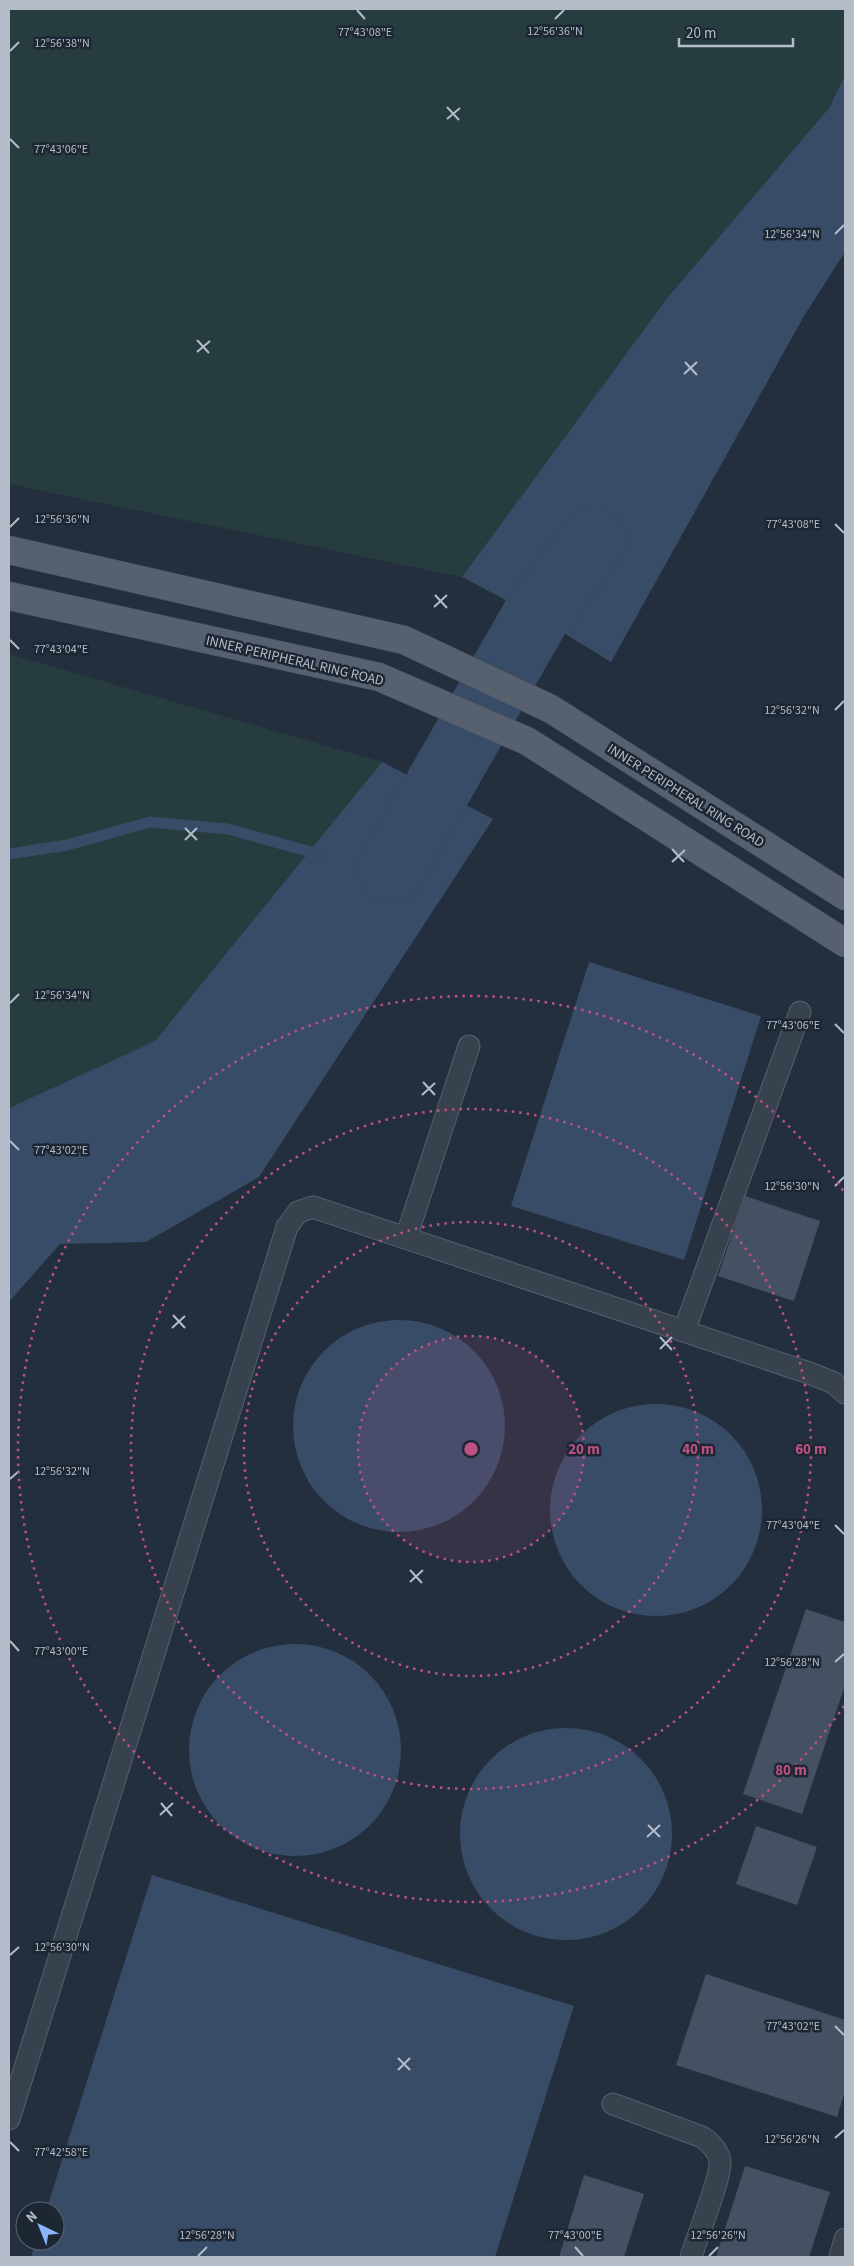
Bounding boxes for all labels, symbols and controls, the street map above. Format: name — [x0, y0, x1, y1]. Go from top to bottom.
scale bar — [679, 15, 793, 47]
text: 12°56'36"N — [527, 23, 583, 40]
text: 20 m — [686, 23, 716, 44]
text: 77°43'08"E — [338, 24, 392, 41]
text: 12°56'38"N — [34, 35, 90, 52]
text: 77°43'06"E — [34, 141, 88, 158]
text: 12°56'34"N — [764, 226, 820, 243]
text: 12°56'36"N — [34, 511, 90, 528]
text: 77°43'08"E — [766, 516, 820, 533]
street label: INNER PERIPHERAL RING ROAD — [204, 631, 386, 691]
text: 77°43'04"E — [34, 641, 88, 658]
text: 12°56'32"N — [764, 702, 820, 719]
street label: INNER PERIPHERAL RING ROAD — [603, 739, 768, 853]
text: 12°56'34"N — [34, 987, 90, 1004]
text: 77°43'06"E — [766, 1017, 820, 1034]
text: 77°43'02"E — [34, 1142, 88, 1159]
text: 12°56'30"N — [764, 1178, 820, 1195]
text: 20 m — [568, 1439, 600, 1460]
text: 40 m — [682, 1439, 714, 1460]
text: 60 m — [795, 1439, 827, 1460]
centre of rings — [462, 1440, 480, 1458]
text: 12°56'32"N — [34, 1463, 90, 1480]
text: 77°43'04"E — [766, 1517, 820, 1534]
text: 77°43'00"E — [34, 1643, 88, 1660]
text: 12°56'28"N — [764, 1654, 820, 1671]
text: 80 m — [775, 1760, 807, 1781]
text: 12°56'30"N — [34, 1939, 90, 1956]
text: 77°43'02"E — [766, 2018, 820, 2035]
text: 12°56'26"N — [764, 2131, 820, 2148]
text: 77°42'58"E — [34, 2144, 88, 2161]
north arrow — [15, 2201, 65, 2251]
text: N — [22, 2207, 42, 2228]
text: 12°56'28"N — [179, 2227, 235, 2244]
text: 77°43'00"E — [548, 2227, 602, 2244]
text: 12°56'26"N — [690, 2227, 746, 2244]

